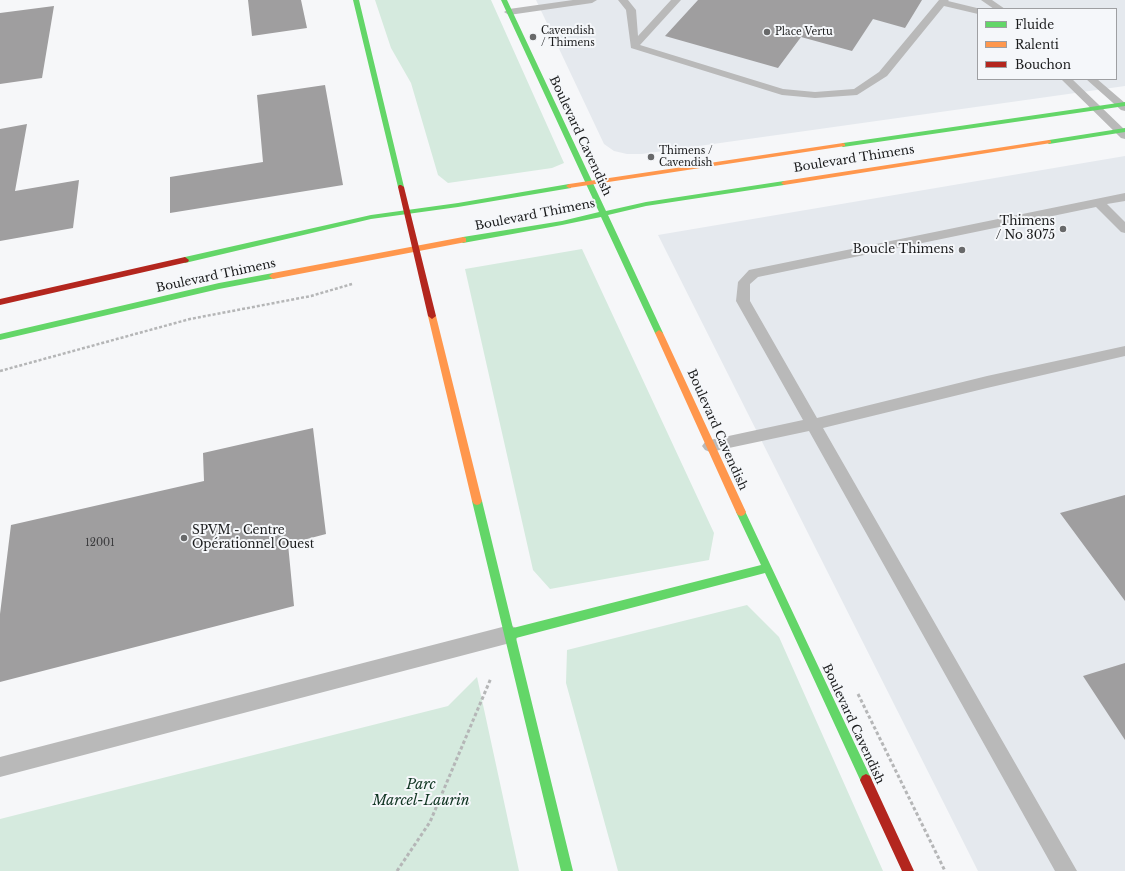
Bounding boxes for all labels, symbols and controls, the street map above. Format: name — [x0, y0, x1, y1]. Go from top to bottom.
legend — [977, 8, 1117, 80]
text: Fluide — [1015, 17, 1054, 32]
place label: Cavendish / Thimens — [541, 25, 595, 48]
place label: Place Vertu — [775, 26, 833, 38]
marker: Place Vertu — [762, 27, 772, 37]
marker: Cavendish / Thimens — [528, 32, 538, 42]
text: Ralenti — [1015, 37, 1059, 52]
text: Bouchon — [1015, 57, 1071, 72]
street label: Boulevard Cavendish — [546, 74, 614, 198]
street label: Boulevard Thimens — [793, 142, 915, 176]
place label: Thimens / Cavendish — [659, 145, 713, 168]
marker: Thimens / Cavendish — [646, 152, 656, 162]
street label: Boulevard Thimens — [474, 196, 596, 234]
place label: Thimens / No 3075 — [996, 215, 1055, 243]
marker: Thimens / No 3075 — [1058, 224, 1068, 234]
place label: Boucle Thimens — [853, 243, 954, 257]
marker: Boucle Thimens — [957, 245, 967, 255]
street label: Boulevard Thimens — [155, 256, 277, 296]
street label: Boulevard Cavendish — [684, 367, 750, 493]
place label: SPVM - Centre Opérationnel Ouest — [192, 524, 314, 552]
marker: SPVM - Centre Opérationnel Ouest — [179, 533, 189, 543]
house number: 12001 — [85, 537, 115, 549]
street label: Boulevard Cavendish — [819, 662, 887, 786]
park label: Parc Marcel-Laurin — [372, 777, 470, 810]

